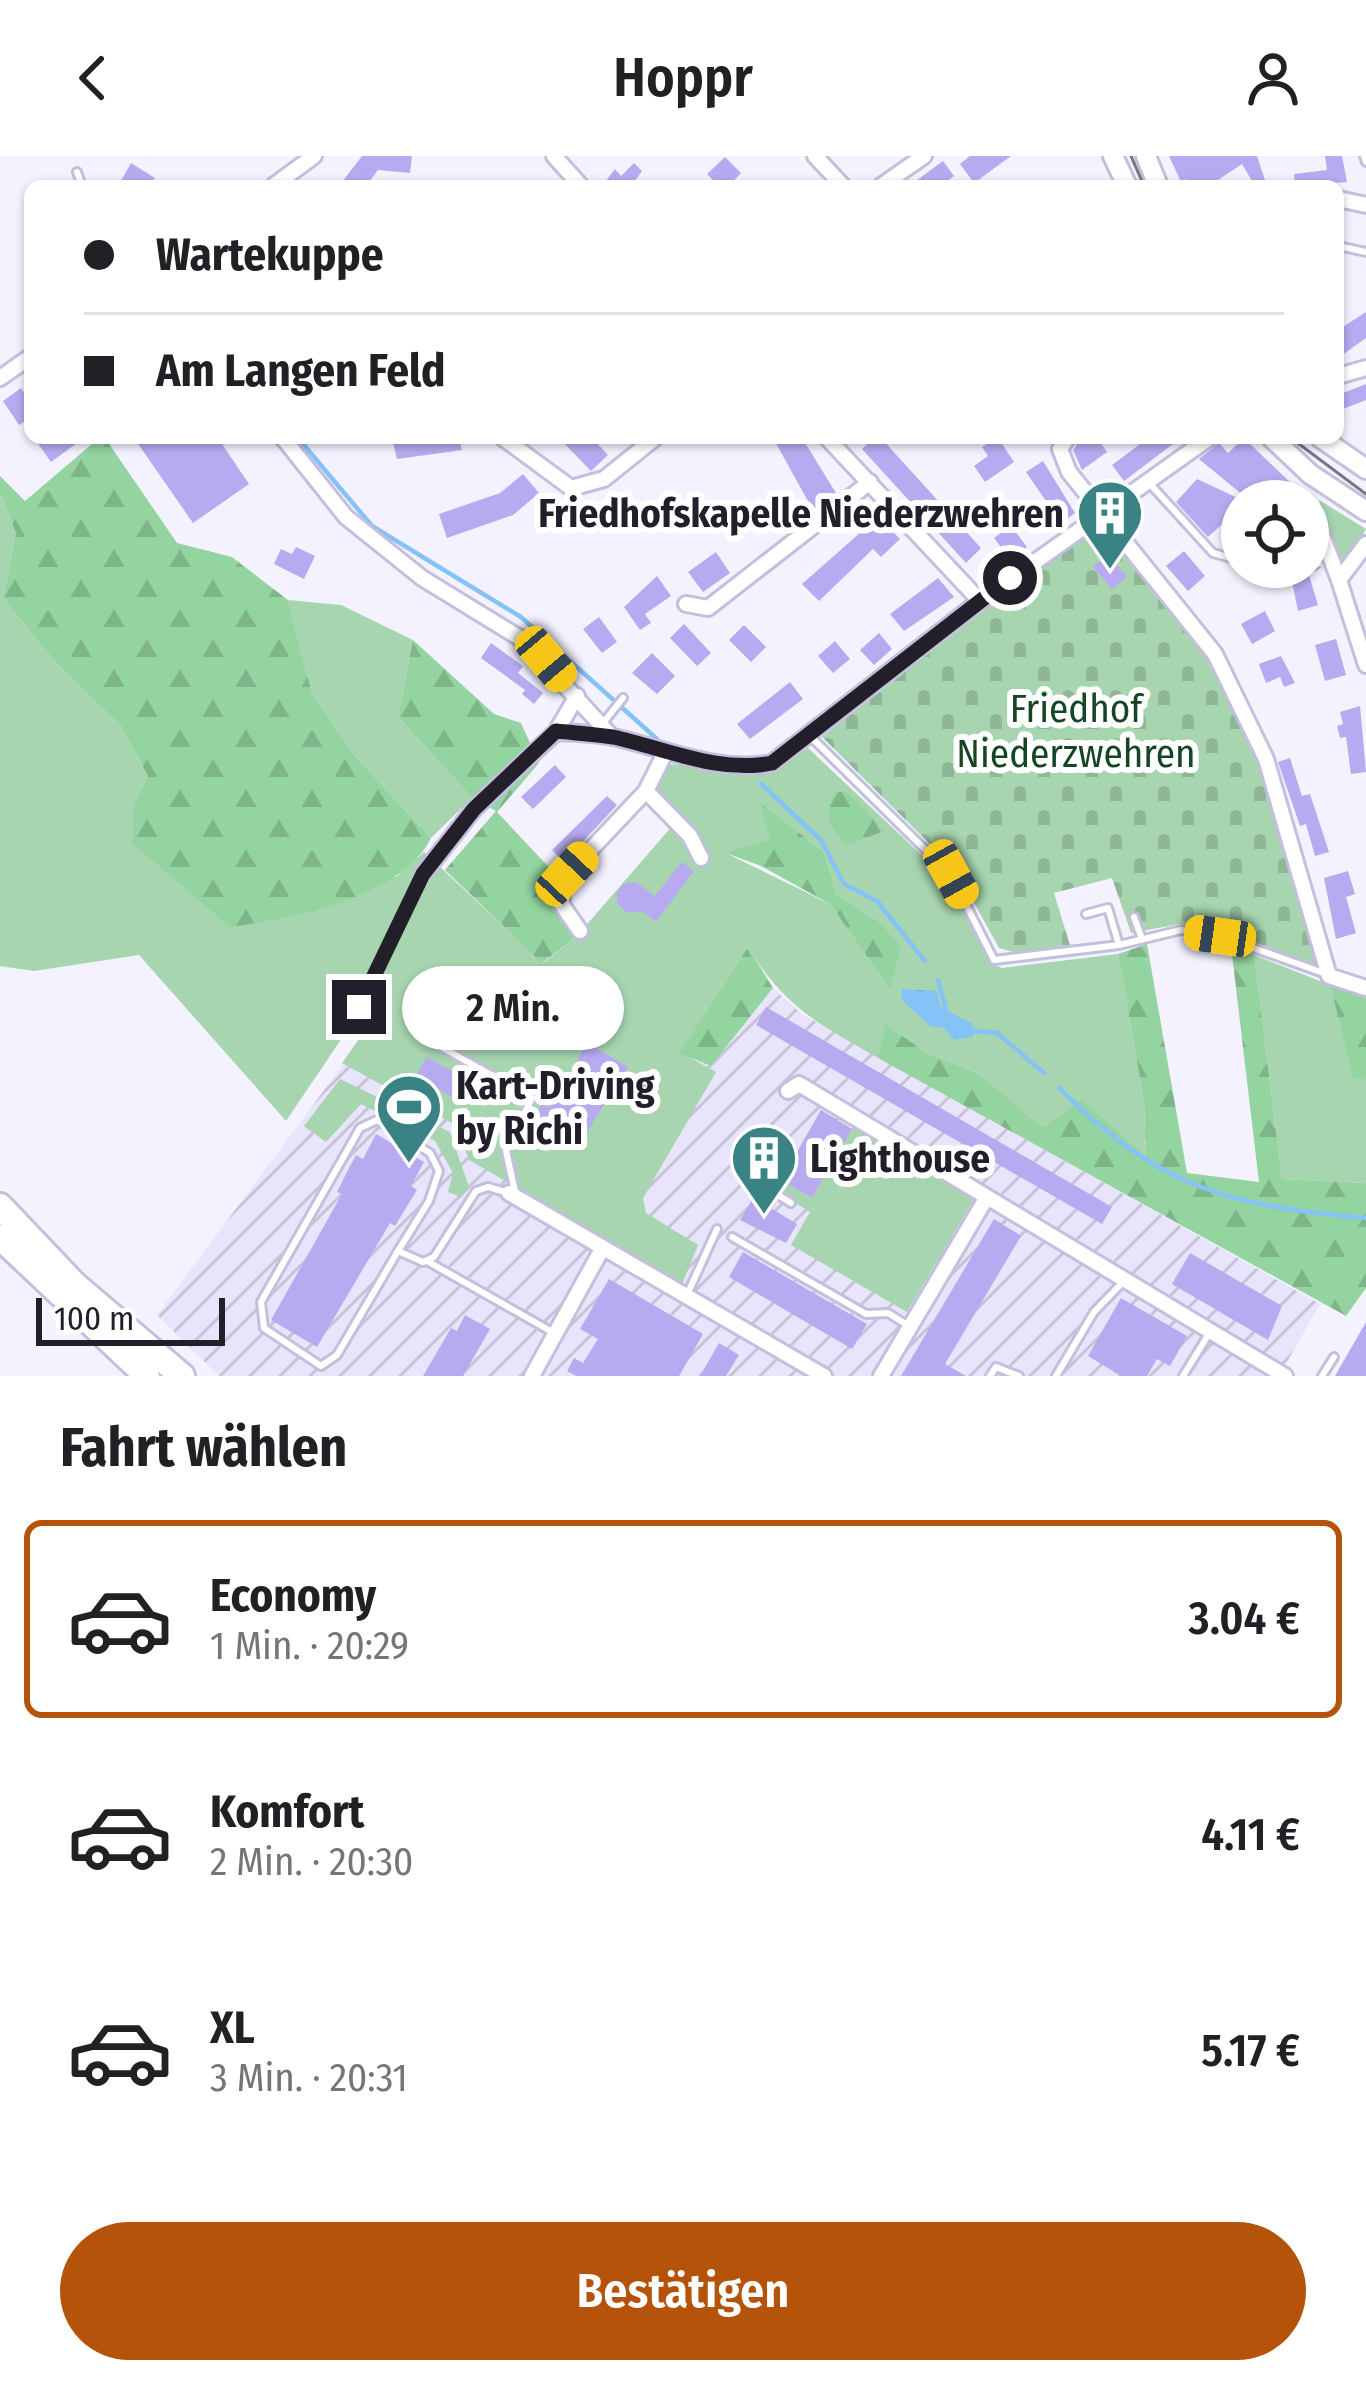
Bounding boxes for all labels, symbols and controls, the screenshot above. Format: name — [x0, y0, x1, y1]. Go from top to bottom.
icon: back — [60, 45, 126, 111]
icon: person — [1240, 45, 1306, 111]
text: Hoppr — [613, 46, 753, 110]
text: Wartekuppe — [156, 228, 384, 282]
text: Am Langen Feld — [156, 344, 446, 398]
building icon: Friedhofskapelle Niederzwehren — [1075, 478, 1145, 572]
map controls — [1221, 480, 1329, 588]
button: locate — [1221, 480, 1329, 588]
place label: Friedhofskapelle Niederzwehren — [538, 491, 1064, 537]
route start — [983, 551, 1037, 605]
car — [509, 620, 583, 698]
park label: Friedhof Niederzwehren — [956, 686, 1196, 777]
car — [918, 834, 984, 914]
car — [529, 835, 605, 913]
car — [1182, 913, 1258, 959]
callout: 2 Min. — [401, 965, 623, 1049]
route end — [332, 980, 386, 1034]
text: 2 Min. — [466, 985, 560, 1031]
place label: Kart-Driving by Richi — [456, 1063, 655, 1154]
sports icon: Kart-Driving by Richi — [374, 1072, 444, 1166]
building icon: Lighthouse — [729, 1123, 799, 1217]
place label: Lighthouse — [810, 1136, 990, 1182]
scale bar — [36, 1292, 225, 1345]
text: 100 m — [54, 1299, 134, 1339]
text: Fahrt wählen — [60, 1416, 347, 1480]
icon: car — [66, 1565, 174, 1673]
text: Economy — [210, 1569, 376, 1623]
text: 3.04 € — [1189, 1592, 1300, 1646]
text: 1 Min. · 20:29 — [210, 1623, 409, 1669]
icon: car — [66, 1781, 174, 1889]
text: Komfort — [210, 1785, 364, 1839]
text: 4.11 € — [1201, 1808, 1300, 1862]
text: 2 Min. · 20:30 — [210, 1839, 413, 1885]
icon: car — [66, 1997, 174, 2105]
text: XL — [210, 2001, 255, 2055]
text: 5.17 € — [1201, 2024, 1300, 2078]
text: 3 Min. · 20:31 — [210, 2055, 408, 2101]
button: Bestätigen — [60, 2222, 1306, 2360]

